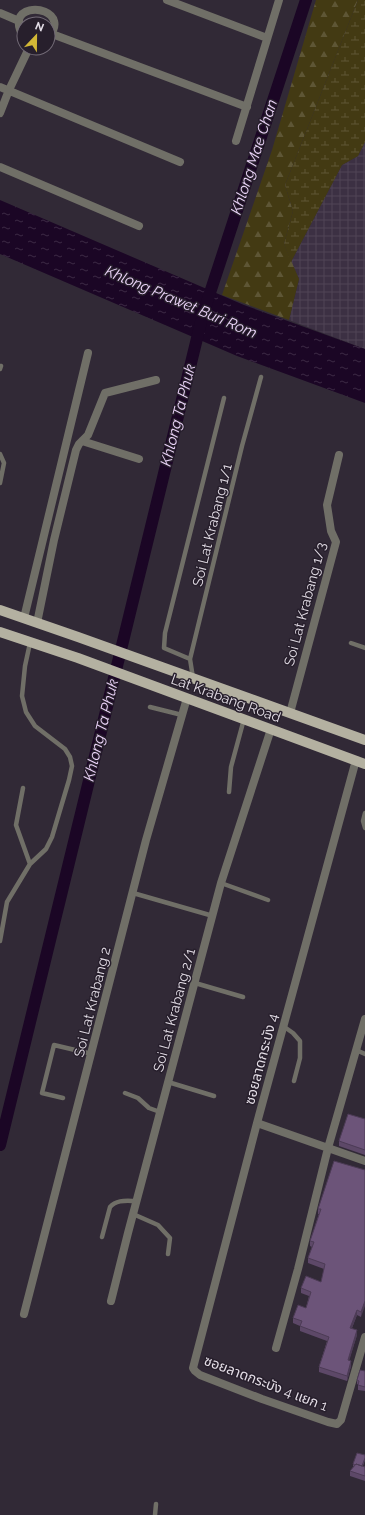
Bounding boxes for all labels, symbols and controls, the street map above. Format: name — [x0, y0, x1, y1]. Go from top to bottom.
north arrow — [16, 16, 56, 56]
text: N — [33, 20, 46, 35]
water label: Khlong Mae Chan — [227, 97, 281, 217]
water label: Khlong Prawet Buri Rom — [103, 262, 259, 342]
water label: Khlong Ta Phuk — [157, 362, 199, 468]
street label: Soi Lat Krabang 1/1 — [189, 462, 235, 588]
street label: Soi Lat Krabang 1/3 — [281, 541, 329, 667]
street label: Lat Krabang Road — [169, 671, 283, 725]
water label: Khlong Ta Phuk — [80, 677, 122, 783]
street label: Soi Lat Krabang 2 — [71, 945, 113, 1059]
street label: Soi Lat Krabang 2/1 — [150, 947, 198, 1073]
street label: ซอยลาดกระบัง 4 — [241, 1011, 281, 1106]
street label: ซอยลาดกระบัง 4 แยก 1 — [202, 1352, 330, 1414]

